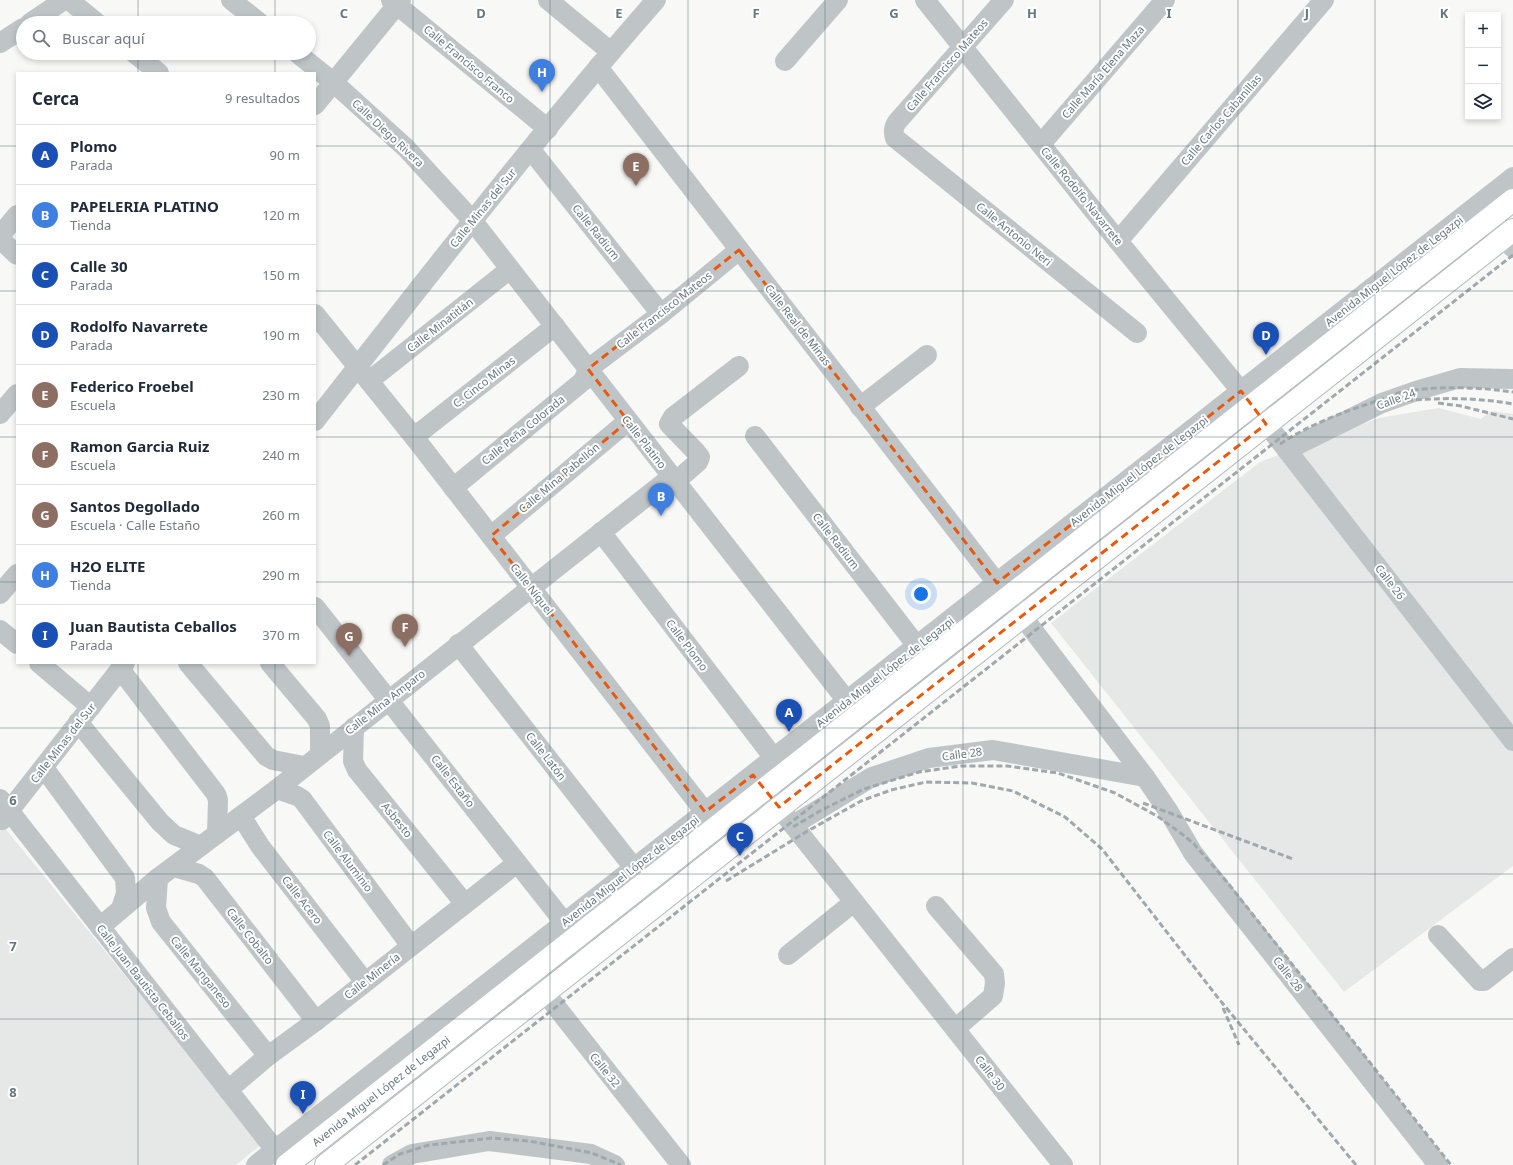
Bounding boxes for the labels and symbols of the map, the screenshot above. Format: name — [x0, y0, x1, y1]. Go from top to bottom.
text: C — [340, 4, 348, 22]
text: D — [476, 4, 486, 22]
text: E — [615, 4, 623, 22]
text: F — [752, 4, 760, 22]
text: G — [889, 4, 899, 22]
text: H — [1027, 4, 1037, 22]
text: I — [1166, 4, 1172, 22]
text: J — [1304, 4, 1309, 22]
text: K — [1440, 4, 1449, 22]
street label: Calle Francisco Mateos — [902, 15, 991, 114]
street label: Calle Francisco Franco — [421, 21, 518, 106]
street label: Calle María Elena Maza — [1058, 22, 1147, 121]
pin: H — [529, 59, 555, 92]
street label: Calle Carlos Cabanillas — [1177, 71, 1264, 168]
street label: Calle Diego Rivera — [349, 95, 428, 170]
street label: Calle Rodolfo Navarrete — [1038, 143, 1127, 248]
pin: E — [623, 153, 649, 186]
street label: Calle Minas del Sur — [446, 165, 520, 250]
street label: Calle Antonio Neri — [973, 198, 1055, 269]
street label: Calle Radium — [569, 201, 623, 263]
street label: Avenida Miguel López de Legazpi — [1322, 212, 1466, 329]
street label: Calle Francisco Mateos — [613, 268, 715, 352]
street label: Calle Real de Minas — [762, 281, 835, 369]
street label: Calle Minatitlán — [403, 294, 476, 355]
pin: D — [1253, 322, 1279, 355]
street label: C. Cinco Minas — [449, 353, 518, 411]
street label: Calle 24 — [1374, 384, 1418, 412]
street label: Calle Peña Colorada — [478, 391, 567, 468]
street label: Calle Platino — [619, 412, 670, 472]
street label: Avenida Miguel López de Legazpi — [1067, 412, 1211, 529]
street label: Calle Mina Pabellón — [515, 439, 602, 516]
pin: B — [648, 483, 674, 516]
street label: Calle Radium — [810, 509, 863, 572]
street label: Calle Níquel — [507, 560, 557, 618]
street label: Calle 26 — [1372, 561, 1409, 602]
your location — [911, 584, 931, 604]
street label: Avenida Miguel López de Legazpi — [813, 613, 957, 730]
pin: F — [392, 614, 418, 647]
street label: Calle Plomo — [663, 616, 712, 674]
pin: G — [336, 623, 362, 656]
street label: Calle Mina Amparo — [342, 665, 428, 738]
street label: Calle Minas del Sur — [27, 699, 99, 786]
pin: A — [776, 699, 802, 732]
street label: Calle Latón — [523, 729, 570, 783]
street label: Calle 28 — [941, 743, 983, 764]
street label: Calle Estaño — [428, 751, 479, 810]
text: 6 — [9, 791, 17, 809]
street label: Asbesto — [379, 799, 416, 841]
street label: Avenida Miguel López de Legazpi — [558, 812, 702, 929]
pin: C — [727, 823, 753, 856]
street label: Calle Aluminio — [320, 827, 377, 895]
street label: Calle Acero — [279, 872, 326, 927]
street label: Calle Cobalto — [224, 904, 277, 967]
street label: Calle Juan Bautista Ceballos — [94, 921, 193, 1042]
street label: Calle Manganeso — [168, 933, 235, 1011]
text: 7 — [9, 937, 17, 955]
street label: Calle Minería — [341, 949, 403, 1002]
street label: Calle 28 — [1270, 953, 1307, 994]
street label: Avenida Miguel López de Legazpi — [309, 1032, 453, 1149]
street label: Calle 32 — [587, 1049, 624, 1090]
street label: Calle 30 — [972, 1052, 1009, 1093]
pin: I — [290, 1081, 316, 1114]
text: 8 — [9, 1083, 17, 1101]

